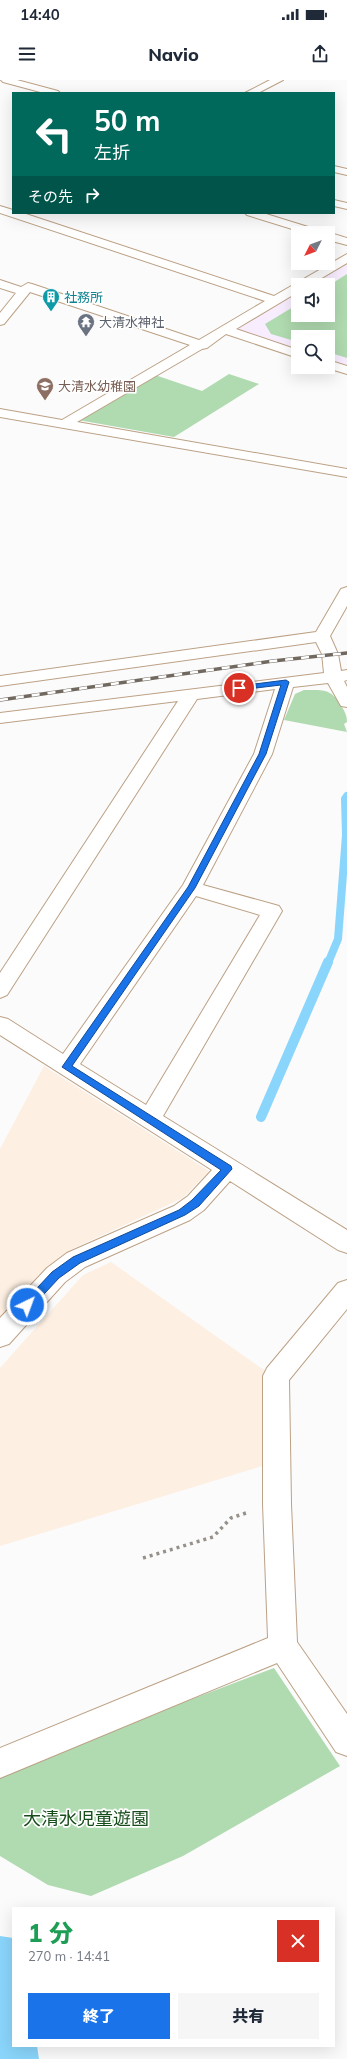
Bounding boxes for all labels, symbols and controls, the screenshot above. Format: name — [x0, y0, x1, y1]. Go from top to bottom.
text: 14:40 — [20, 5, 60, 24]
icon: menu — [16, 43, 38, 65]
text: Navio — [148, 43, 199, 66]
icon: share — [309, 43, 331, 65]
text: 50 m — [94, 103, 160, 138]
icon: left — [28, 108, 80, 160]
text: 左折 — [94, 141, 130, 164]
icon: right — [81, 184, 103, 206]
text: その先 — [28, 187, 73, 206]
north arrow — [291, 226, 335, 270]
map controls — [291, 226, 335, 374]
button: sound — [291, 278, 335, 322]
building icon: 社務所 — [41, 287, 61, 312]
place label: 社務所 — [64, 289, 103, 305]
temple icon: 大清水神社 — [76, 312, 96, 337]
place label: 大清水神社 — [99, 314, 164, 330]
button: search — [291, 330, 335, 374]
school or university icon: 大清水幼稚園 — [35, 376, 55, 401]
place label: 大清水幼稚園 — [58, 378, 136, 394]
pin — [222, 671, 256, 705]
icon: arrive — [228, 677, 250, 699]
position arrow — [6, 1284, 48, 1326]
park label: 大清水児童遊園 — [23, 1807, 149, 1830]
text: 1 分 — [28, 1918, 73, 1948]
button: close — [277, 1920, 319, 1962]
text: 270 m · 14:41 — [28, 1948, 110, 1964]
button: 終了 — [28, 1993, 170, 2039]
button: 共有 — [178, 1993, 319, 2039]

